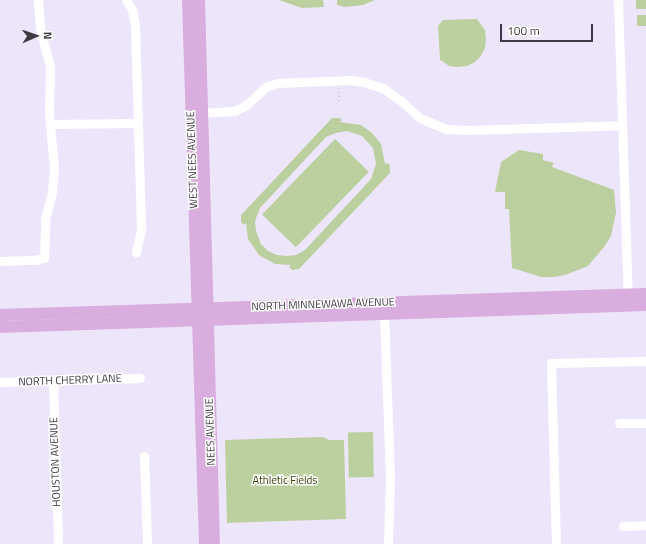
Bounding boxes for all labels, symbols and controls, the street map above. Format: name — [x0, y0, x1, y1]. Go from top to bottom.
north arrow — [16, 16, 56, 56]
scale bar — [502, 16, 595, 42]
text: 100 m — [507, 21, 540, 40]
text: N — [40, 31, 56, 40]
street label: WEST NEES AVENUE — [184, 111, 200, 209]
street label: NORTH MINNEWAWA AVENUE — [251, 295, 395, 313]
street label: NORTH CHERRY LANE — [18, 372, 122, 388]
street label: NEES AVENUE — [202, 398, 218, 466]
street label: HOUSTON AVENUE — [47, 417, 63, 507]
park label: Athletic Fields — [253, 473, 317, 487]

